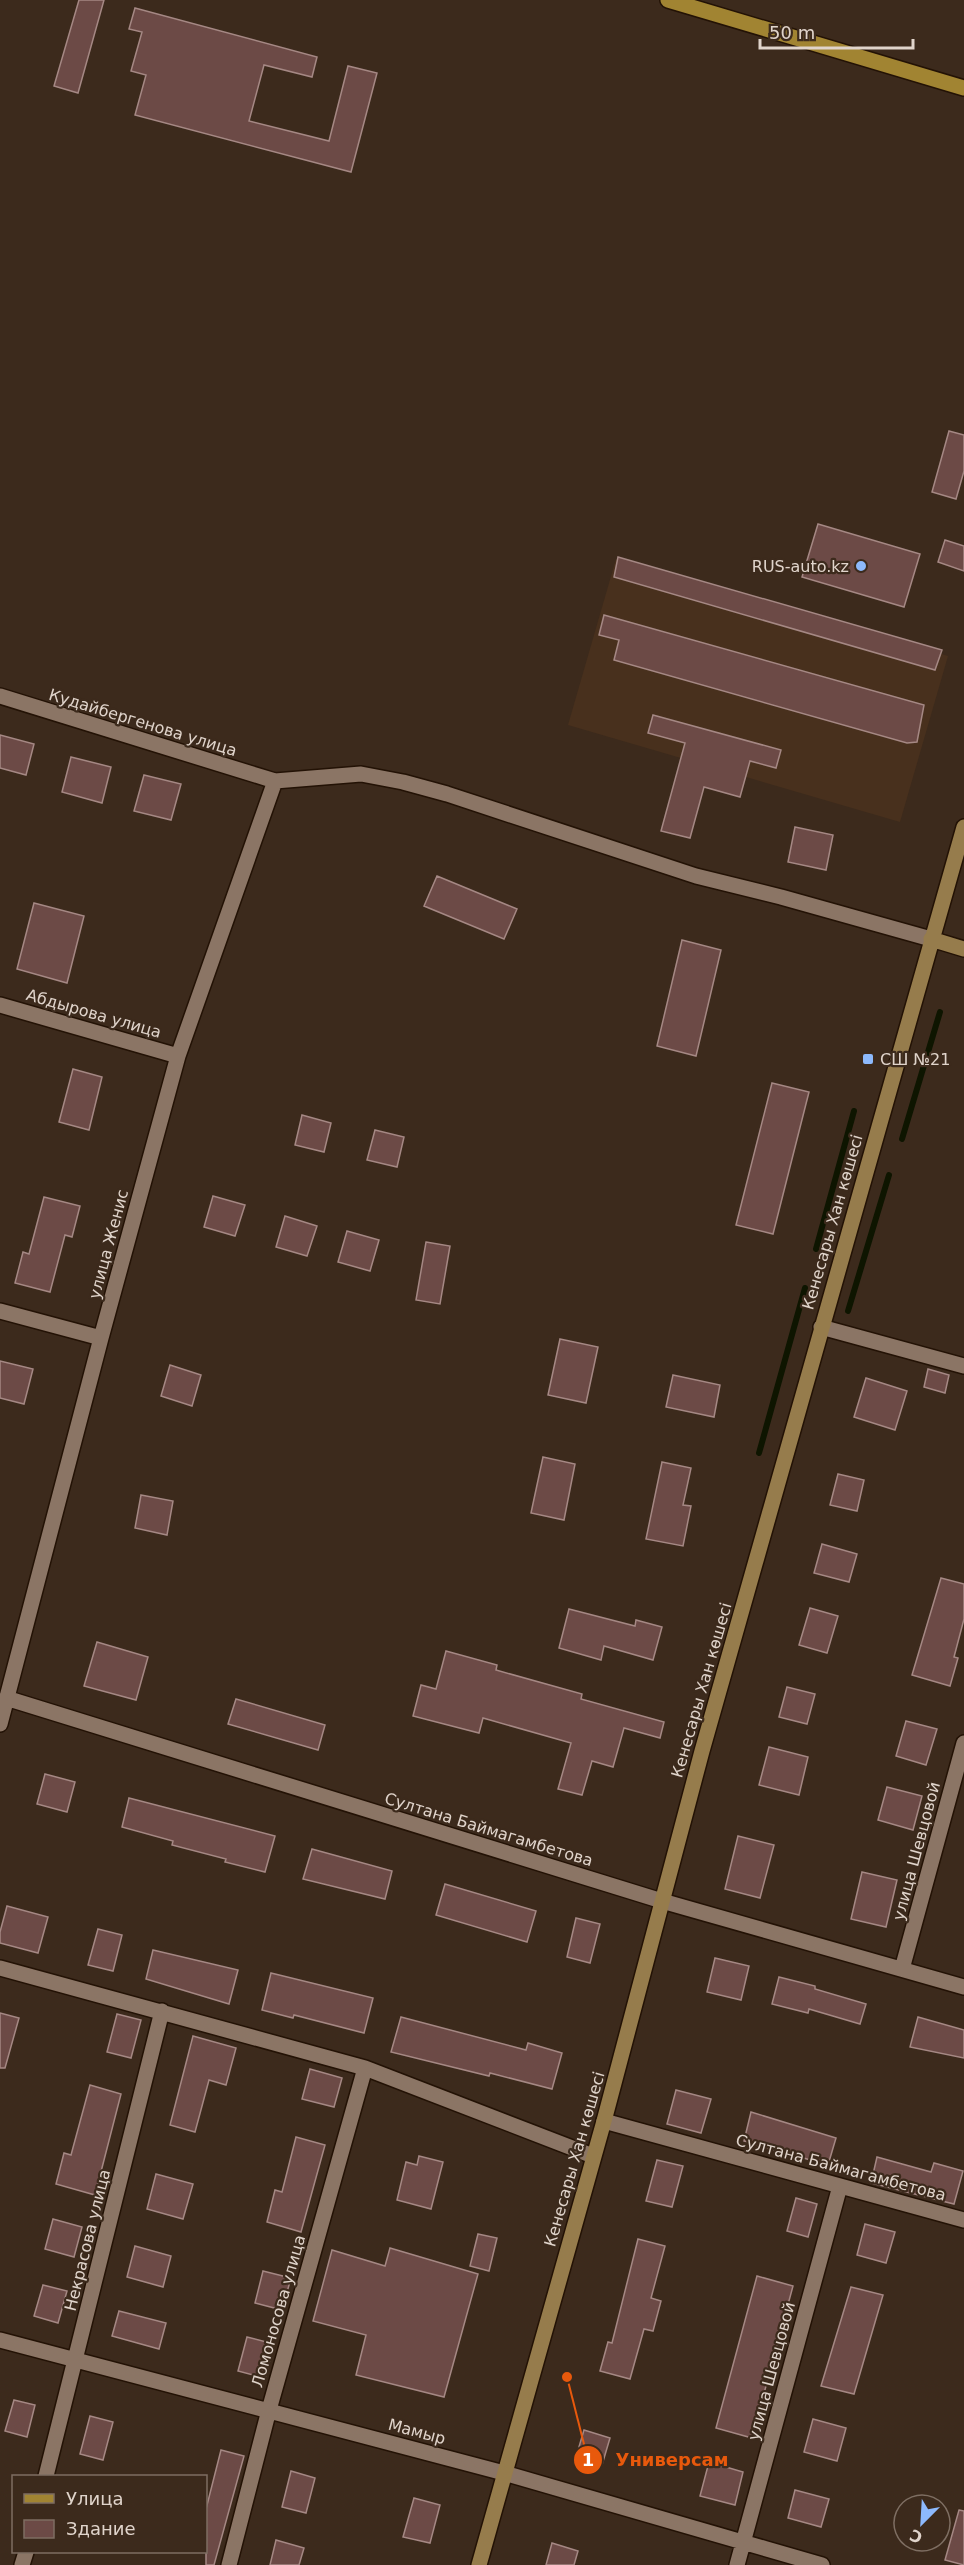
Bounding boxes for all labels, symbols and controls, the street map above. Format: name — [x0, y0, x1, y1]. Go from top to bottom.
scale bar — [760, 12, 913, 50]
text: 50 m — [769, 22, 815, 43]
place label: RUS-auto.kz — [752, 557, 849, 576]
marker: RUS-auto.kz — [854, 559, 868, 573]
street label: Кудайбергенова улица — [47, 685, 239, 760]
street label: Абдырова улица — [24, 985, 164, 1042]
place label: СШ №21 — [880, 1050, 950, 1069]
marker: СШ №21 — [861, 1052, 875, 1066]
street label: Кенесары Хан көшесі — [798, 1132, 867, 1312]
street label: улица Женис — [85, 1187, 132, 1301]
street label: Кенесары Хан көшесі — [667, 1600, 736, 1780]
street label: улица Шевцовой — [889, 1780, 944, 1922]
street label: Султана Баймагамбетова — [382, 1789, 595, 1870]
street label: Кенесары Хан көшесі — [540, 2069, 609, 2249]
street label: Султана Баймагамбетова — [734, 2130, 948, 2205]
street label: Некрасова улица — [61, 2167, 114, 2313]
street label: Ломоносова улица — [248, 2233, 309, 2390]
street label: улица Шевцовой — [744, 2300, 799, 2442]
street label: Мамыр — [386, 2415, 448, 2448]
callout: Универсам — [573, 2442, 740, 2478]
text: 1 — [582, 2449, 594, 2470]
text: Универсам — [616, 2449, 728, 2470]
legend — [12, 2475, 207, 2553]
text: Улица — [66, 2488, 123, 2509]
north arrow — [892, 2493, 952, 2553]
text: Здание — [66, 2518, 136, 2539]
text: С — [907, 2525, 925, 2547]

